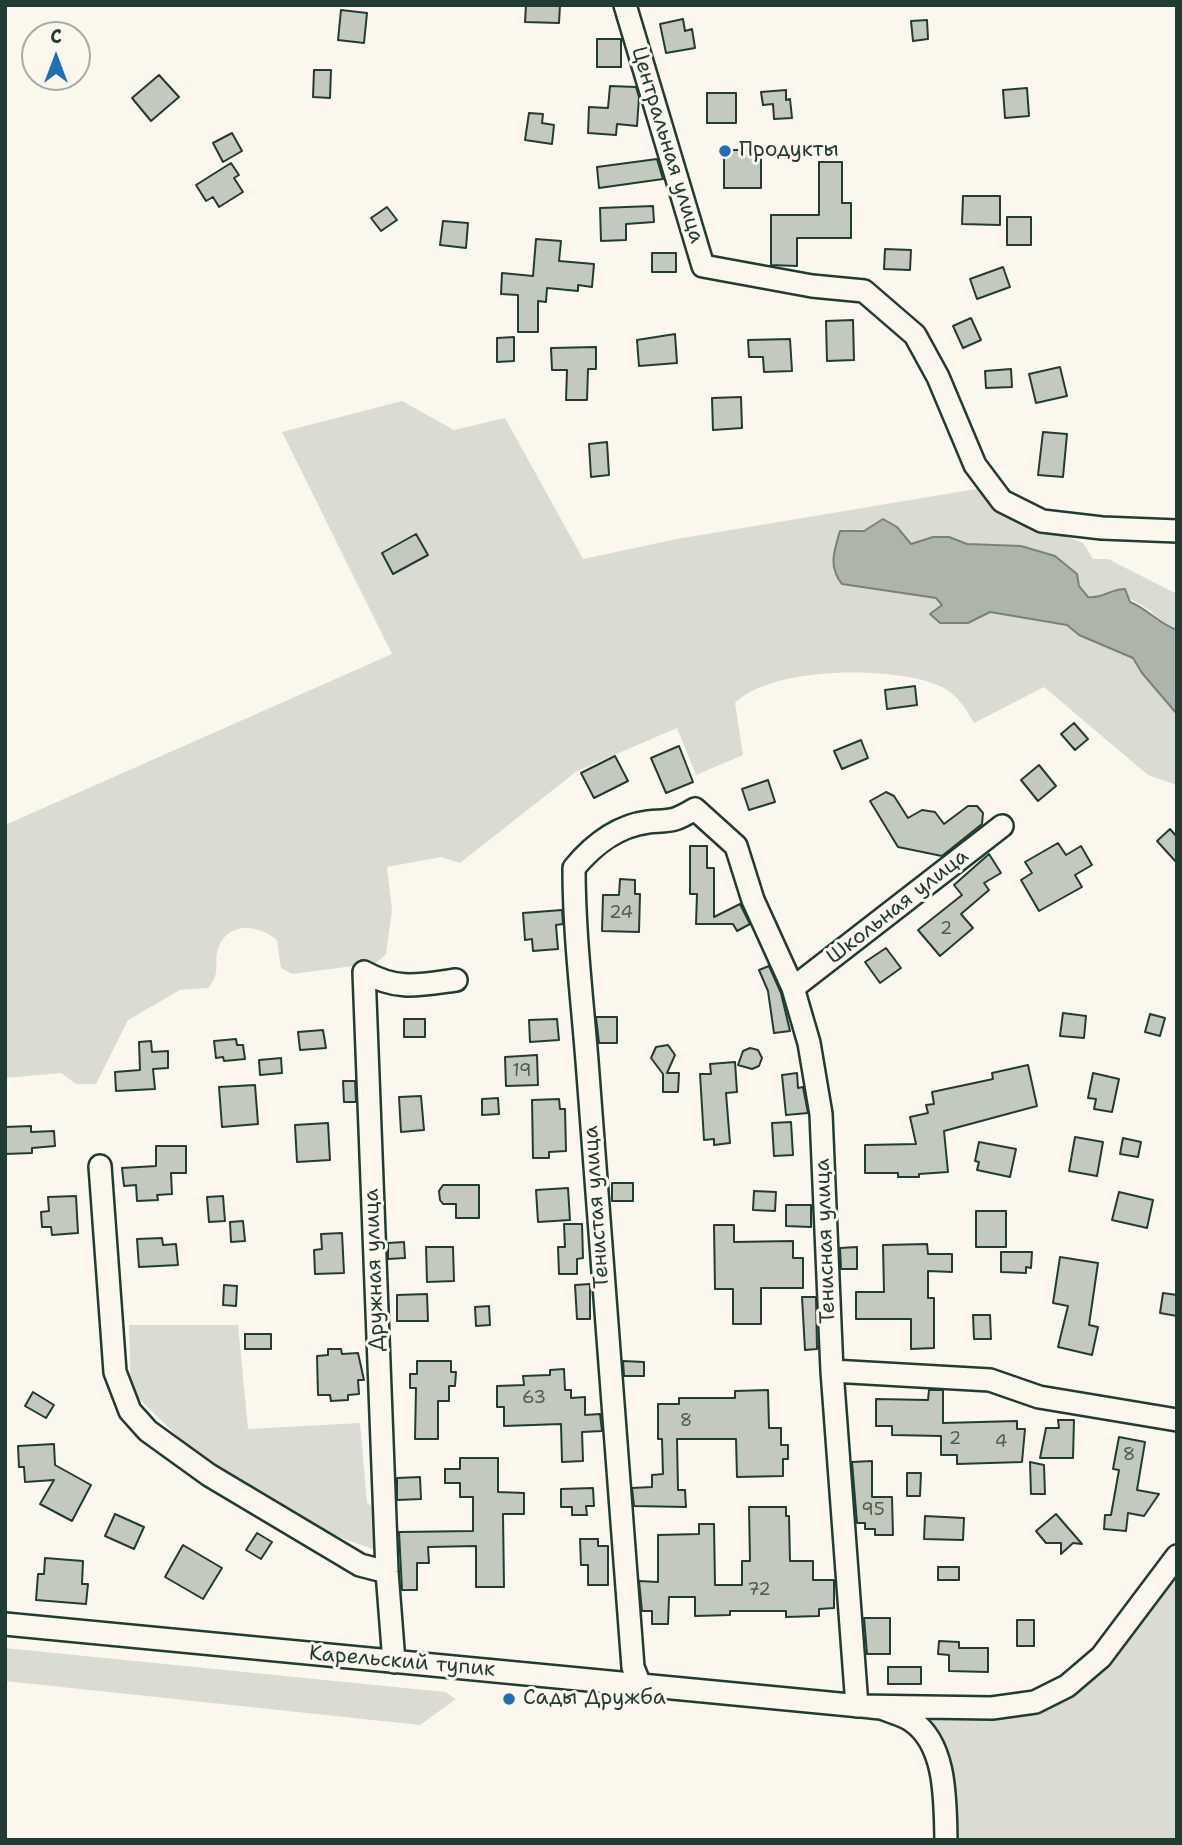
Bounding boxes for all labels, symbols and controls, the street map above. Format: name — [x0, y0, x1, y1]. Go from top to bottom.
north arrow — [21, 21, 91, 91]
text: С — [50, 24, 62, 49]
street label: Центральная улица — [625, 44, 709, 246]
place label: Продукты — [739, 138, 839, 164]
marker: Продукты — [717, 143, 733, 159]
street label: Школьная улица — [822, 844, 974, 970]
house number: 24 — [609, 902, 633, 924]
house number: 2 — [940, 918, 952, 940]
house number: 19 — [512, 1060, 532, 1082]
street label: Тенистая улица — [579, 1125, 615, 1289]
street label: Тенисная улица — [811, 1158, 841, 1324]
street label: Дружная улица — [360, 1188, 390, 1352]
house number: 63 — [522, 1387, 546, 1409]
house number: 8 — [680, 1410, 692, 1432]
house number: 2 — [949, 1428, 961, 1450]
house number: 4 — [995, 1431, 1007, 1453]
house number: 8 — [1123, 1444, 1135, 1466]
house number: 95 — [861, 1499, 885, 1521]
house number: 72 — [747, 1579, 771, 1601]
street label: Карельский тупик — [308, 1641, 496, 1683]
place label: Сады Дружба — [523, 1686, 666, 1712]
marker: Сады Дружба — [501, 1691, 517, 1707]

